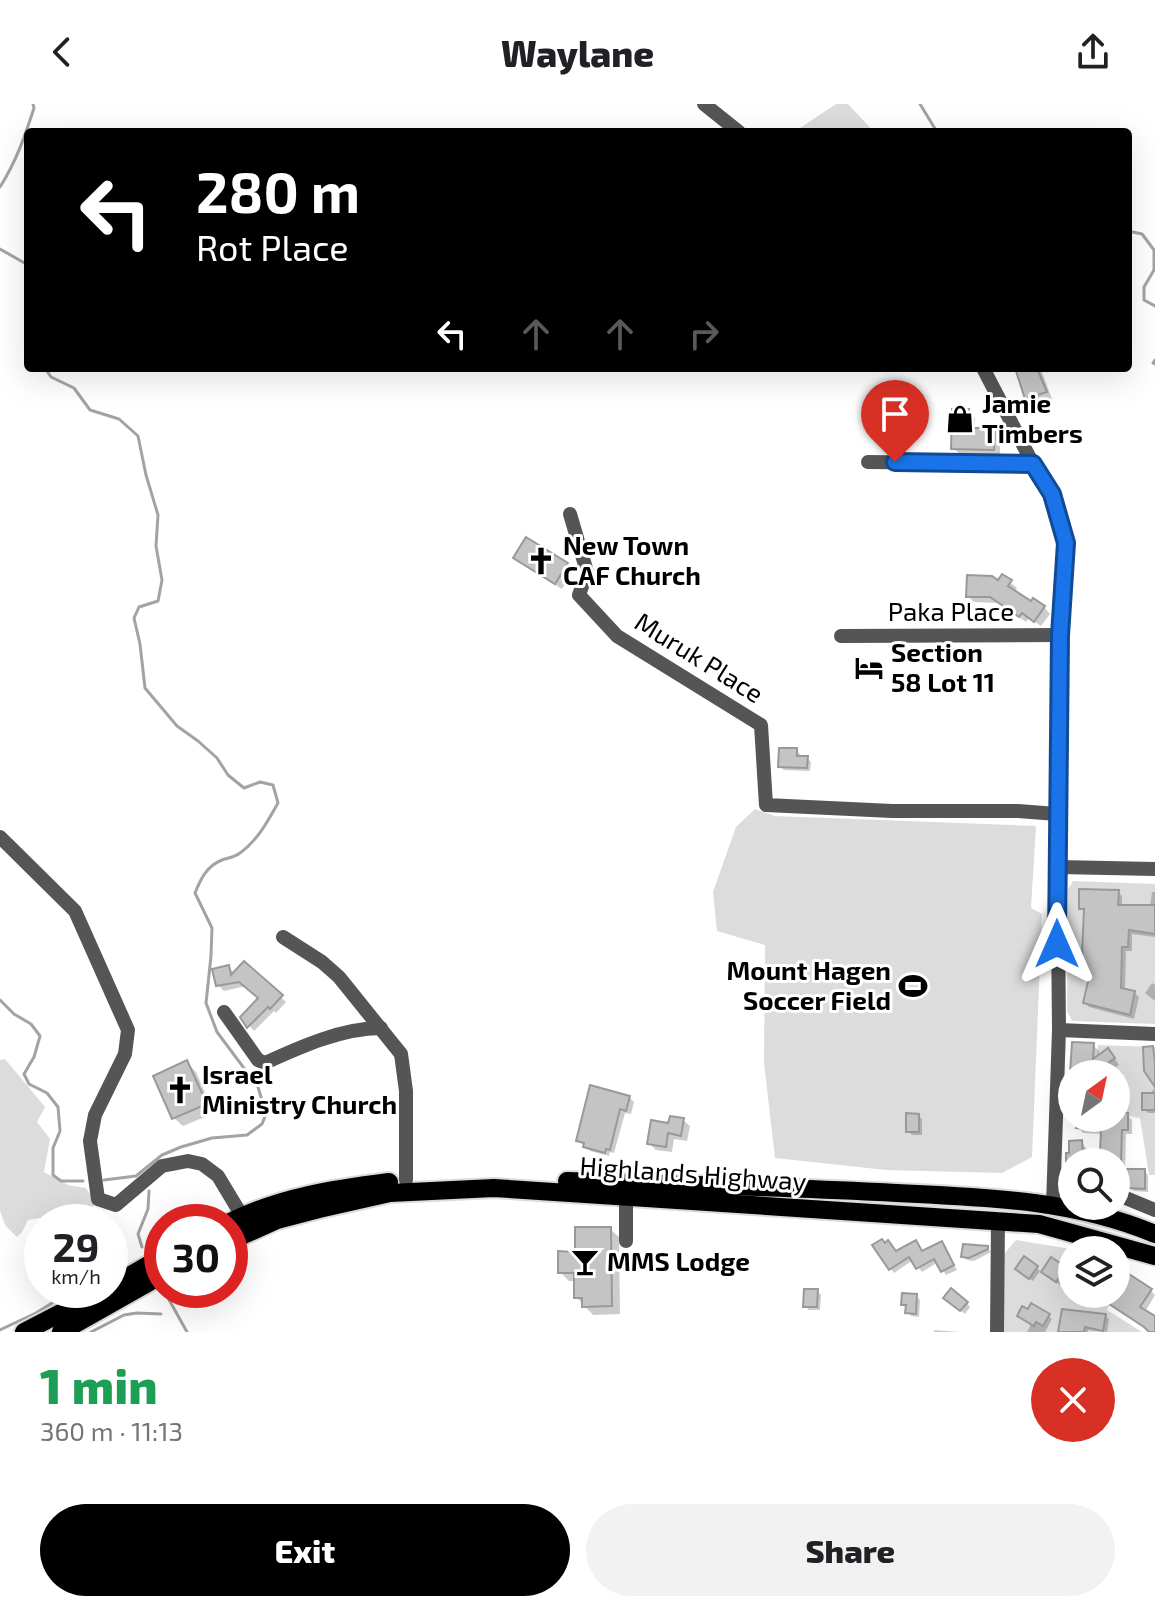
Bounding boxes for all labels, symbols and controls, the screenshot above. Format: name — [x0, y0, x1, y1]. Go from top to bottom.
icon: back — [40, 30, 84, 74]
icon: share — [1071, 30, 1115, 74]
text: Waylane — [501, 31, 654, 74]
text: 280 m — [196, 157, 360, 224]
icon: left — [64, 160, 168, 264]
text: Rot Place — [196, 225, 349, 268]
icon: left — [430, 312, 474, 356]
icon: ahead — [514, 312, 558, 356]
icon: ahead — [598, 312, 642, 356]
icon: right — [682, 312, 726, 356]
pin — [861, 380, 929, 462]
place label: Jamie Timbers — [982, 387, 1083, 448]
icon: arrive — [873, 392, 917, 436]
shop icon: Jamie Timbers — [945, 404, 975, 434]
place label: New Town CAF Church — [563, 529, 701, 590]
church icon: New Town CAF Church — [526, 546, 556, 576]
street label: Paka Place — [888, 595, 1014, 626]
street label: Muruk Place — [630, 605, 770, 708]
place label: Section 58 Lot 11 — [891, 636, 995, 697]
hotel icon: Section 58 Lot 11 — [854, 653, 884, 683]
position arrow — [1015, 902, 1099, 986]
place label: Mount Hagen Soccer Field — [727, 954, 891, 1015]
sports icon: Mount Hagen Soccer Field — [898, 971, 928, 1001]
place label: Israel Ministry Church — [202, 1058, 397, 1120]
north arrow — [1058, 1060, 1130, 1132]
map controls — [1058, 1060, 1130, 1308]
church icon: Israel Ministry Church — [165, 1075, 195, 1105]
button: search — [1058, 1148, 1130, 1220]
street label: Highlands Highway — [579, 1149, 808, 1196]
speed limit sign: 30 — [144, 1204, 248, 1308]
text: 29 — [53, 1222, 99, 1270]
button: layers — [1058, 1236, 1130, 1308]
place label: MMS Lodge — [607, 1245, 750, 1276]
bar icon: MMS Lodge — [570, 1247, 600, 1277]
text: km/h — [51, 1264, 101, 1288]
text: 1 min — [40, 1356, 158, 1414]
button: close — [1031, 1358, 1115, 1442]
text: 360 m · 11:13 — [40, 1415, 183, 1446]
button: Exit — [40, 1504, 570, 1596]
button: Share — [586, 1504, 1115, 1596]

